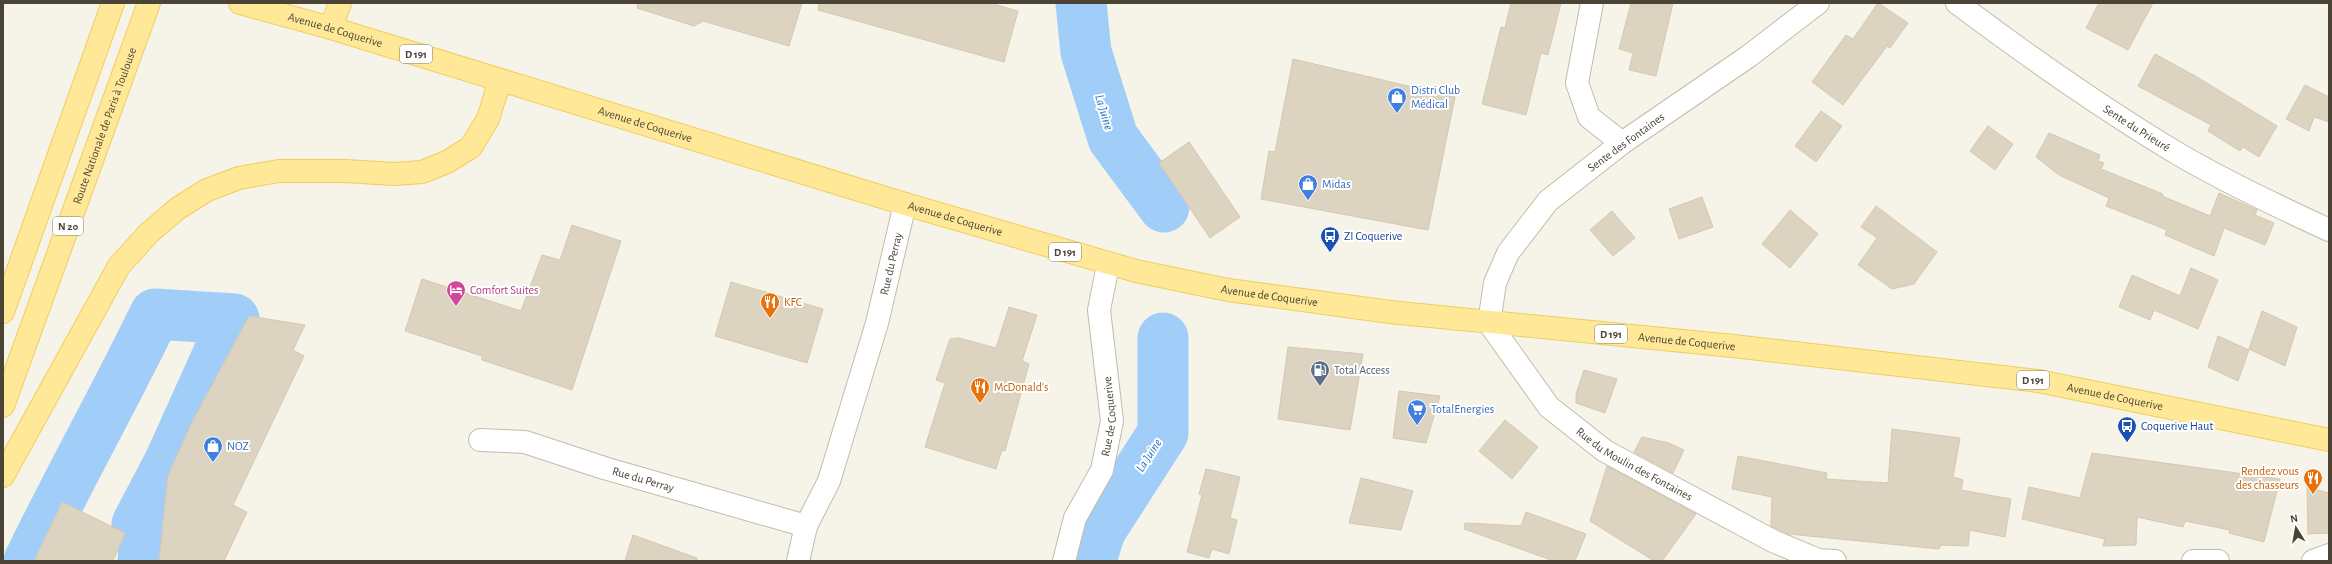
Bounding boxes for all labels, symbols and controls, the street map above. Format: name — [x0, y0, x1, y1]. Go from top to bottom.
street label: Avenue de Coquerive — [287, 10, 384, 49]
road number: D 191 — [400, 45, 432, 63]
street label: Route Nationale de Paris à Toulouse — [71, 46, 138, 206]
place label: Distri Club Médical — [1411, 84, 1460, 110]
shop icon: Distri Club Médical — [1386, 86, 1408, 114]
water label: La Juine — [1092, 93, 1115, 132]
street label: Sente du Prieuré — [2101, 102, 2172, 154]
street label: Avenue de Coquerive — [597, 104, 694, 144]
street label: Sente des Fontaines — [1585, 110, 1667, 174]
shop icon: Midas — [1297, 173, 1319, 201]
place label: Midas — [1322, 178, 1351, 190]
street label: Avenue de Coquerive — [907, 199, 1004, 238]
road number: N 20 — [53, 217, 83, 235]
bus stop icon: ZI Coquerive — [1319, 225, 1341, 253]
place label: ZI Coquerive — [1344, 230, 1402, 242]
street label: Rue du Perray — [878, 231, 905, 296]
road number: D 191 — [1049, 243, 1081, 261]
hotel icon: Comfort Suites — [445, 279, 467, 307]
street label: Avenue de Coquerive — [1220, 283, 1319, 308]
place label: Comfort Suites — [470, 284, 538, 296]
restaurant icon: KFC — [759, 291, 781, 319]
place label: KFC — [784, 296, 802, 308]
road number: D 191 — [1595, 325, 1627, 343]
street label: Avenue de Coquerive — [1638, 331, 1736, 352]
fuel station icon: Total Access — [1309, 359, 1331, 387]
place label: Total Access — [1334, 364, 1390, 376]
road number: D 191 — [2017, 371, 2049, 389]
restaurant icon: McDonald's — [969, 376, 991, 404]
street label: Rue de Coquerive — [1099, 376, 1118, 457]
place label: McDonald's — [994, 381, 1048, 393]
street label: Avenue de Coquerive — [2066, 381, 2164, 412]
supermarket icon: TotalEnergies — [1406, 398, 1428, 426]
place label: TotalEnergies — [1431, 403, 1494, 415]
bus stop icon: Coquerive Haut — [2116, 415, 2138, 443]
place label: Coquerive Haut — [2141, 420, 2213, 432]
street label: Rue du Moulin des Fontaines — [1574, 425, 1695, 503]
shop icon: NOZ — [202, 435, 224, 463]
water label: La Juine — [1134, 437, 1165, 475]
place label: NOZ — [227, 440, 249, 452]
street label: Rue du Perray — [611, 465, 676, 495]
place label: Rendez vous des chasseurs — [2236, 465, 2299, 491]
restaurant icon: Rendez vous des chasseurs — [2302, 467, 2324, 495]
north arrow — [2276, 508, 2316, 548]
text: N — [2289, 513, 2299, 525]

